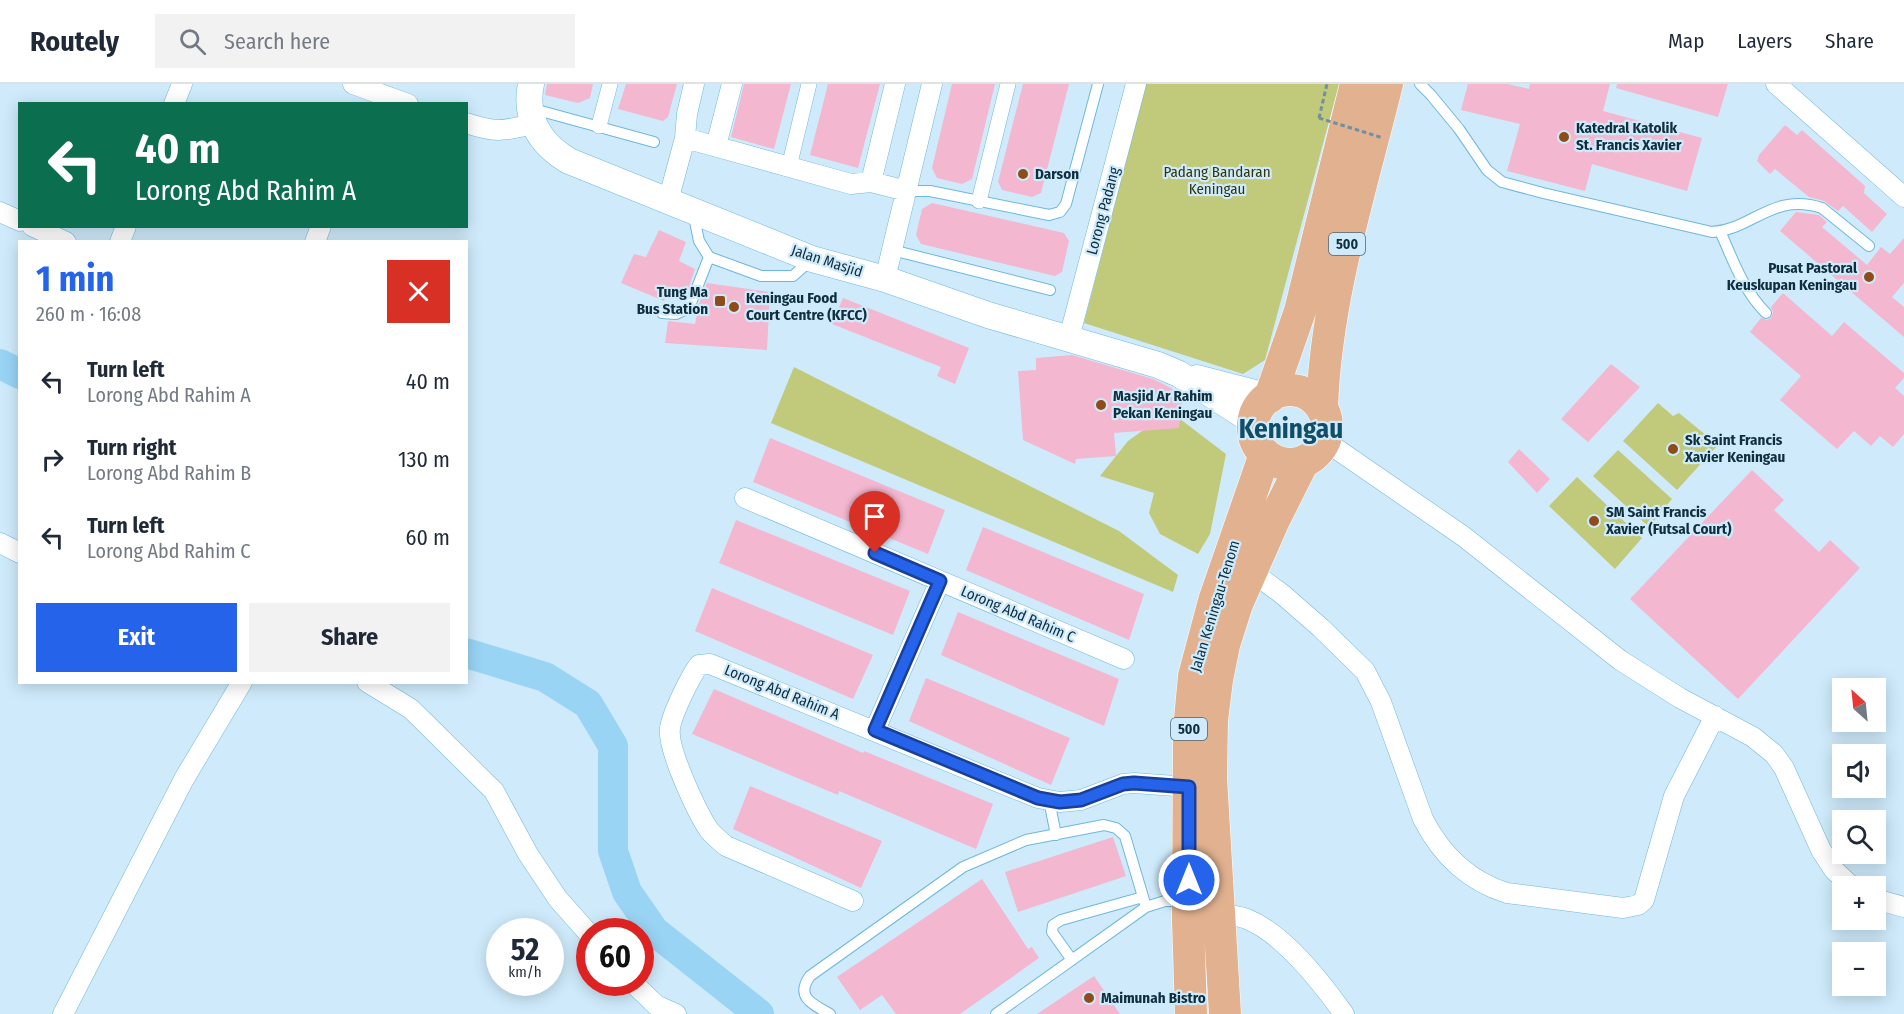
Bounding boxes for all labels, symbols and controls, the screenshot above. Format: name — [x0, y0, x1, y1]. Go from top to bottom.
search box — [155, 14, 575, 68]
text: Routely — [30, 25, 119, 58]
icon: search — [176, 25, 209, 58]
text: Search here — [224, 28, 330, 55]
text: Map — [1668, 28, 1704, 54]
text: Layers — [1737, 28, 1792, 54]
text: Share — [1825, 28, 1874, 54]
place label: Katedral Katolik St. Francis Xavier — [1576, 119, 1682, 154]
text: 40 m — [135, 124, 220, 174]
icon: left — [36, 126, 114, 204]
marker: Katedral Katolik St. Francis Xavier — [1557, 130, 1571, 144]
park label: Padang Bandaran Keningau — [1163, 163, 1271, 198]
place label: Darson — [1035, 165, 1079, 183]
street label: Lorong Padang — [1083, 165, 1123, 257]
marker: Darson — [1016, 167, 1030, 181]
text: Lorong Abd Rahim A — [135, 175, 356, 207]
road number: 500 — [1329, 233, 1365, 255]
street label: Jalan Masjid — [789, 241, 865, 281]
text: 1 min — [36, 257, 114, 301]
place label: Pusat Pastoral Keuskupan Keningau — [1727, 259, 1858, 294]
button: close — [387, 260, 450, 323]
marker: Pusat Pastoral Keuskupan Keningau — [1862, 270, 1876, 284]
place label: Tung Ma Bus Station — [637, 283, 709, 318]
place label: Keningau Food Court Centre (KFCC) — [746, 289, 867, 324]
marker: Tung Ma Bus Station — [713, 294, 727, 308]
marker: Keningau Food Court Centre (KFCC) — [727, 300, 741, 314]
text: 260 m · 16:08 — [36, 302, 141, 326]
text: Turn left — [87, 356, 165, 383]
icon: left — [36, 365, 69, 398]
text: 40 m — [406, 368, 450, 395]
text: Lorong Abd Rahim A — [87, 383, 251, 407]
place label: Masjid Ar Rahim Pekan Keningau — [1113, 387, 1213, 422]
marker: Masjid Ar Rahim Pekan Keningau — [1094, 398, 1108, 412]
district label: Keningau — [1239, 413, 1343, 445]
place label: Sk Saint Francis Xavier Keningau — [1684, 431, 1785, 466]
text: Turn right — [87, 434, 176, 461]
marker: Sk Saint Francis Xavier Keningau — [1666, 442, 1680, 456]
icon: right — [36, 443, 69, 476]
text: 130 m — [398, 446, 450, 473]
text: Lorong Abd Rahim B — [87, 461, 251, 485]
pin — [849, 491, 900, 553]
icon: arrive — [858, 500, 891, 533]
place label: SM Saint Francis Xavier (Futsal Court) — [1605, 503, 1732, 538]
text: Turn left — [87, 512, 165, 539]
marker: SM Saint Francis Xavier (Futsal Court) — [1587, 514, 1601, 528]
icon: left — [36, 521, 69, 554]
text: 60 m — [406, 524, 450, 551]
street label: Jalan Keningau-Tenom — [1186, 538, 1244, 674]
text: Lorong Abd Rahim C — [87, 539, 250, 563]
street label: Lorong Abd Rahim C — [958, 582, 1078, 646]
button: Exit — [36, 603, 237, 672]
button: Share — [249, 603, 450, 672]
street label: Lorong Abd Rahim A — [722, 661, 842, 723]
north arrow — [1832, 678, 1886, 732]
map controls — [1832, 678, 1886, 996]
road number: 500 — [1171, 718, 1207, 740]
button: sound — [1832, 744, 1886, 798]
button: search — [1832, 810, 1886, 864]
position arrow — [1157, 848, 1221, 912]
button: + — [1832, 876, 1886, 930]
speed limit sign: 60 — [576, 918, 654, 996]
text: 52 — [511, 932, 539, 968]
button: − — [1832, 942, 1886, 996]
text: km/h — [508, 963, 542, 981]
place label: Maimunah Bistro — [1101, 989, 1206, 1007]
marker: Maimunah Bistro — [1082, 991, 1096, 1005]

